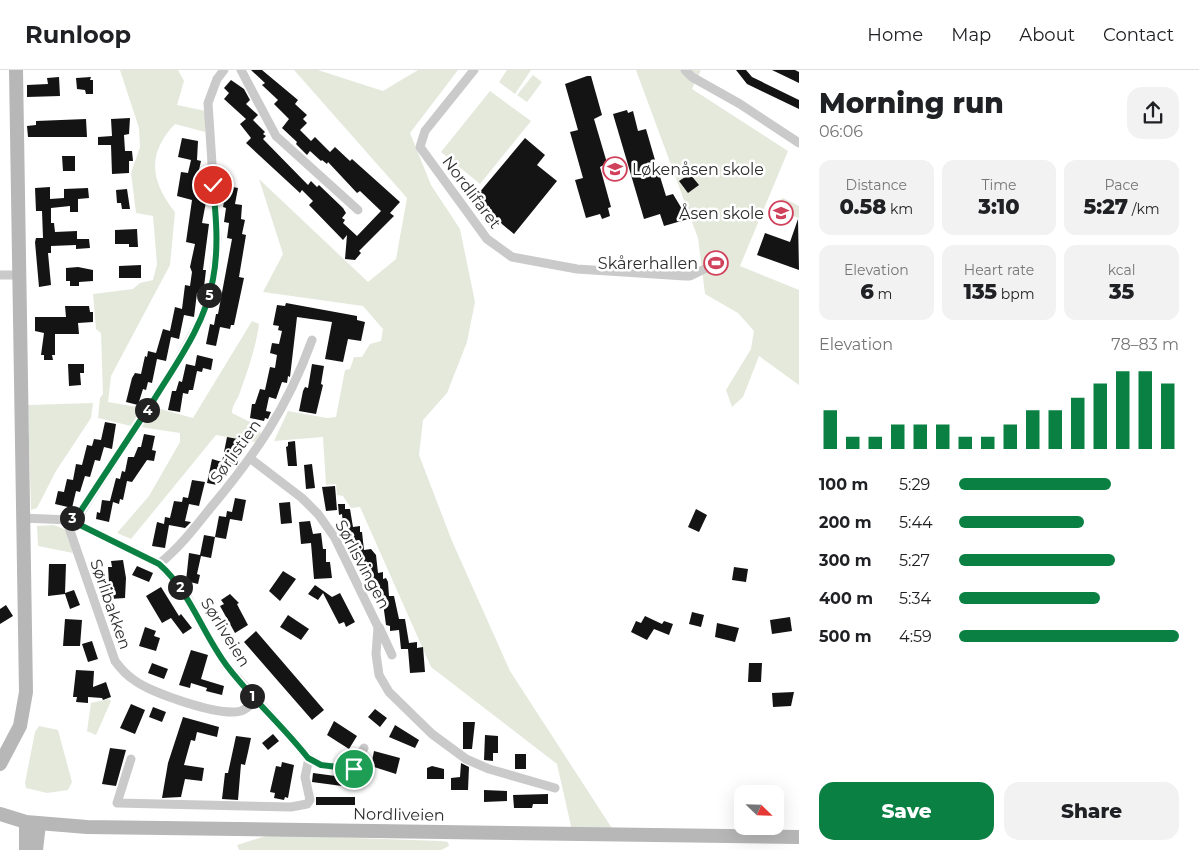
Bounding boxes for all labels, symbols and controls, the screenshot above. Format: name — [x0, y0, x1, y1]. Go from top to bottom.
text: Runloop — [25, 20, 131, 49]
text: Home — [867, 24, 923, 46]
text: Map — [951, 24, 991, 46]
text: About — [1019, 24, 1075, 46]
text: Contact — [1103, 24, 1174, 46]
text: Morning run — [819, 86, 1004, 120]
button: share — [1127, 87, 1179, 139]
text: 06:06 — [819, 122, 863, 141]
street label: Nordlifaret — [438, 152, 505, 233]
school or university icon: Løkenåsen skole — [602, 156, 628, 182]
place label: Løkenåsen skole — [632, 160, 764, 179]
pin — [192, 164, 234, 206]
icon: check — [199, 171, 227, 199]
text: Distance — [846, 176, 907, 194]
text: Time — [981, 176, 1017, 194]
text: Pace — [1104, 176, 1139, 194]
text: 0.58 — [840, 194, 886, 219]
text: 3:10 — [978, 194, 1020, 219]
text: 5:27 — [1084, 194, 1128, 219]
school or university icon: Åsen skole — [768, 200, 794, 226]
text: km — [886, 200, 913, 218]
text: /km — [1128, 200, 1160, 218]
place label: Åsen skole — [679, 203, 764, 223]
sports icon: Skårerhallen — [703, 250, 729, 276]
place label: Skårerhallen — [598, 254, 698, 273]
text: Elevation — [844, 261, 909, 279]
text: Heart rate — [964, 261, 1034, 279]
text: kcal — [1108, 261, 1136, 279]
text: 6 — [860, 279, 874, 304]
text: 135 — [963, 279, 997, 304]
text: 35 — [1109, 279, 1134, 304]
pin: 5 — [196, 282, 222, 308]
text: m — [874, 285, 892, 303]
text: bpm — [997, 285, 1035, 303]
text: 5 — [205, 286, 214, 304]
text: Elevation — [819, 335, 893, 354]
text: 78–83 m — [1111, 335, 1179, 354]
pin: 4 — [134, 398, 160, 422]
text: 4 — [143, 401, 152, 419]
street label: Sørlistien — [206, 416, 265, 487]
text: 100 m — [819, 475, 868, 494]
text: 5:29 — [899, 475, 930, 494]
pin: 3 — [60, 506, 84, 530]
text: 3 — [68, 509, 77, 527]
text: 200 m — [819, 513, 871, 532]
text: 5:44 — [899, 513, 933, 532]
street label: Sørlisvingen — [331, 517, 394, 612]
text: 300 m — [819, 551, 872, 570]
text: 5:27 — [899, 551, 930, 570]
street label: Sørlibakken — [86, 556, 135, 652]
pin: 2 — [168, 574, 192, 600]
text: 2 — [176, 578, 185, 596]
text: 400 m — [819, 589, 873, 608]
text: 5:34 — [899, 589, 931, 608]
street label: Sørliveien — [197, 594, 254, 670]
text: 500 m — [819, 627, 872, 646]
text: 4:59 — [899, 627, 932, 646]
pin: 1 — [240, 684, 264, 708]
text: 1 — [250, 687, 255, 705]
pin — [333, 748, 375, 790]
icon: arrive — [340, 755, 368, 783]
button: Save — [819, 782, 994, 840]
button: Share — [1004, 782, 1179, 840]
north arrow — [734, 785, 784, 835]
map controls — [734, 785, 784, 835]
street label: Nordliveien — [353, 804, 445, 825]

